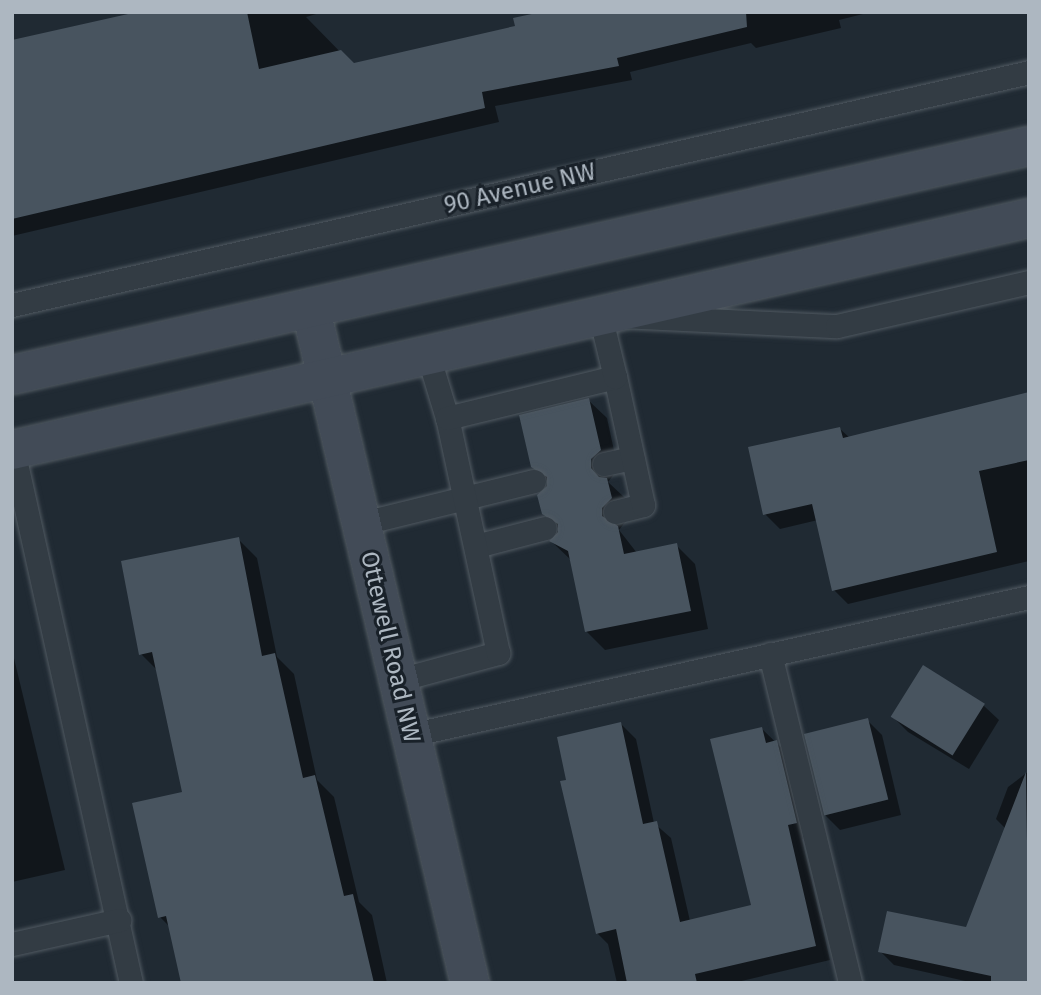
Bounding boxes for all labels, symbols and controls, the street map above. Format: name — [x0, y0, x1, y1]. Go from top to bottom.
street label: 90 Avenue NW — [441, 158, 599, 220]
street label: Ottewell Road NW — [354, 549, 426, 745]

